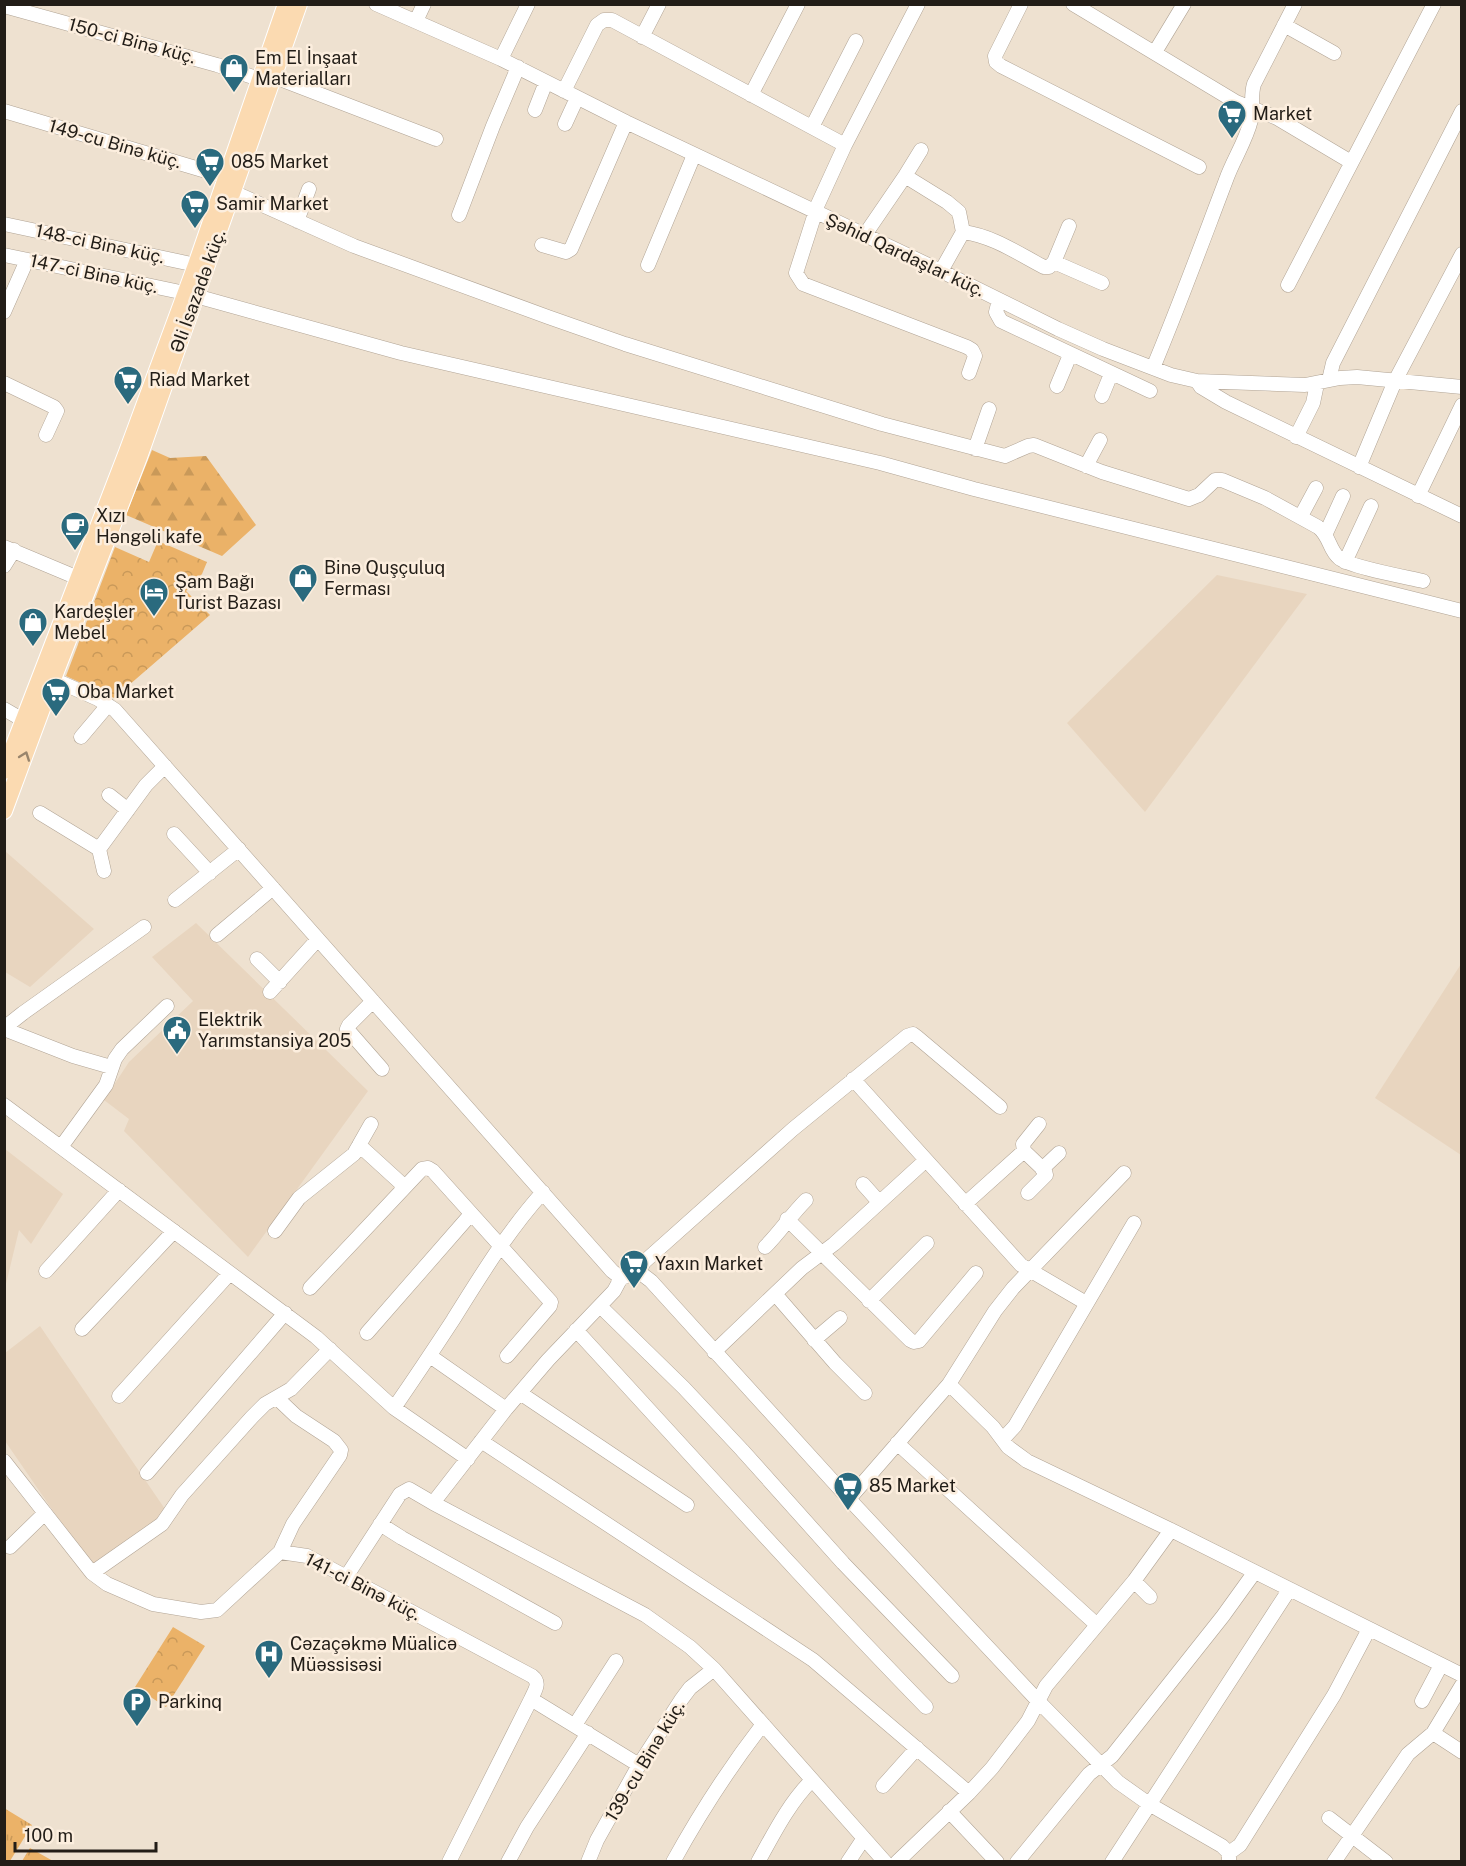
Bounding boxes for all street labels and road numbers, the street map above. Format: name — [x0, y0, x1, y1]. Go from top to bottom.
street label: 150-ci Binə küç. — [66, 13, 198, 68]
street label: 149-cu Binə küç. — [46, 115, 184, 173]
street label: Şəhid Qardaşlar küç. — [822, 208, 988, 301]
street label: 148-ci Binə küç. — [34, 220, 167, 267]
street label: Əli İsazadə küç. — [165, 226, 230, 355]
street label: 147-ci Binə küç. — [28, 250, 160, 297]
street label: 141-ci Binə küç. — [302, 1548, 425, 1625]
street label: 139-cu Binə küç. — [600, 1697, 689, 1825]

